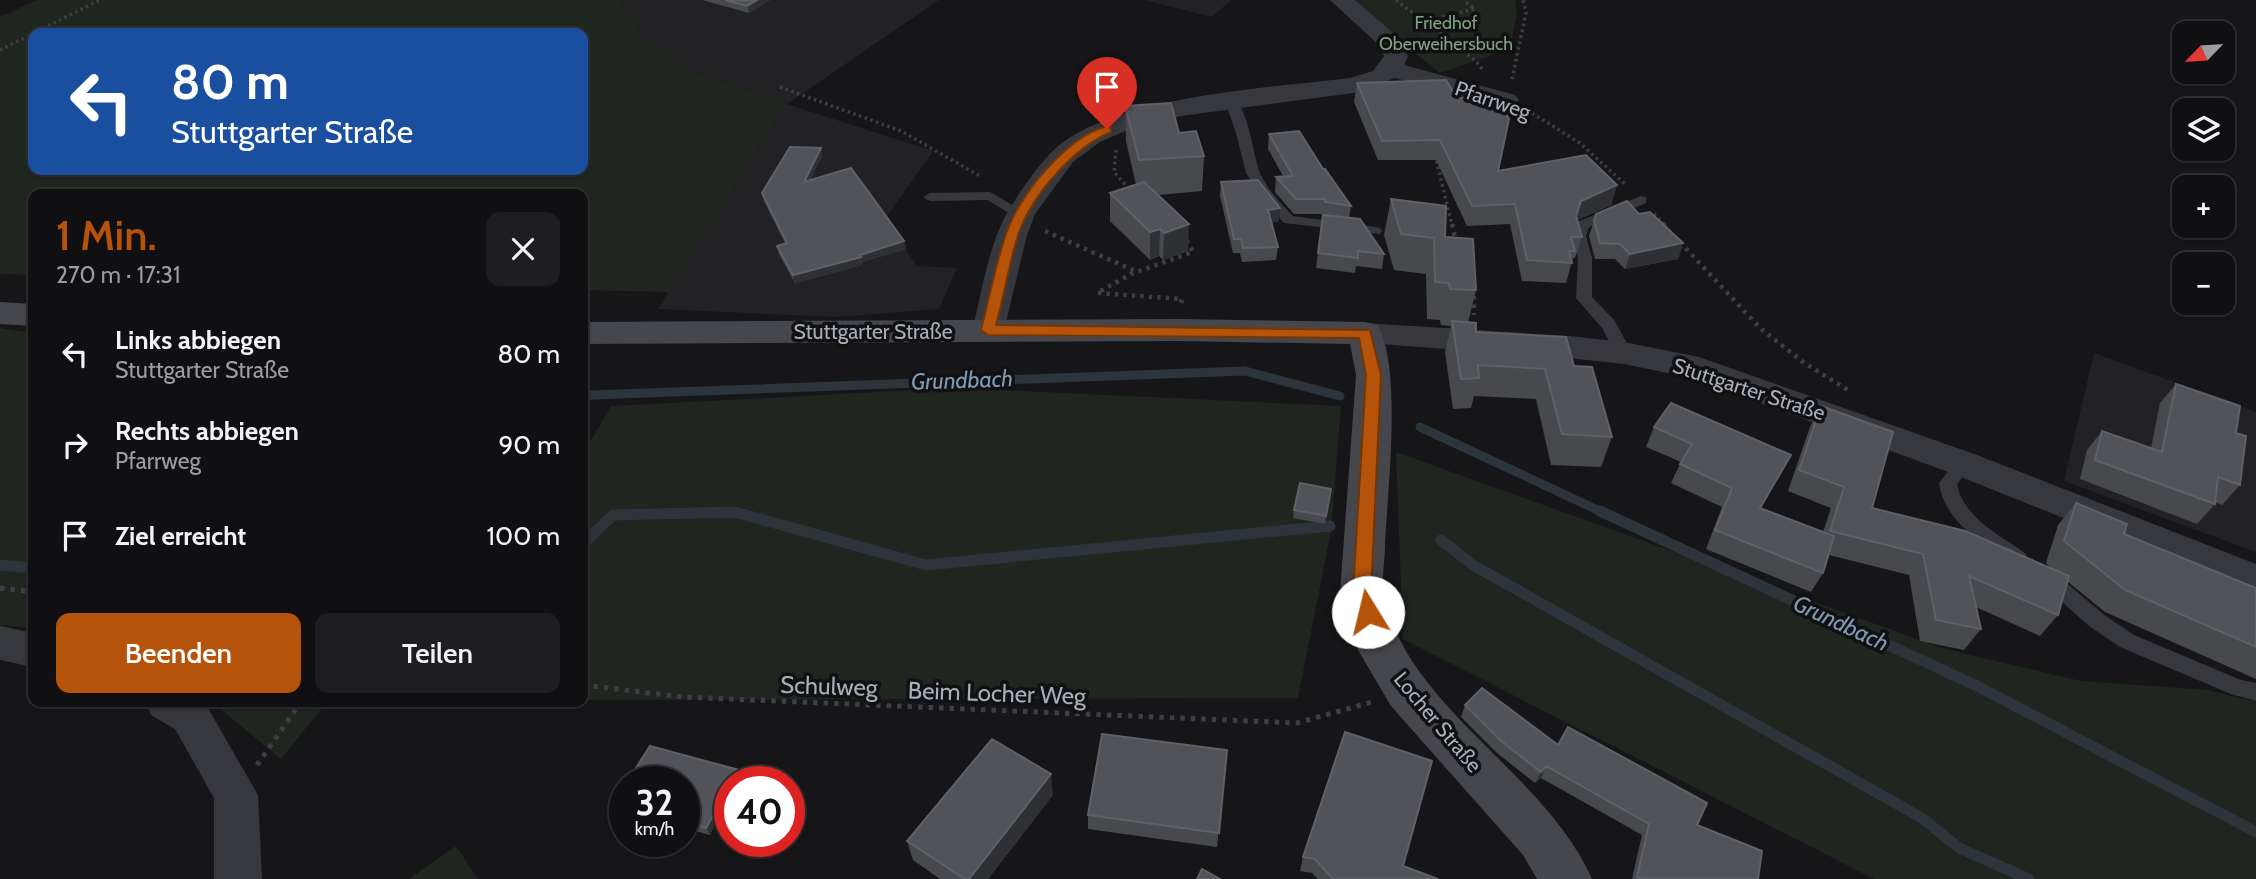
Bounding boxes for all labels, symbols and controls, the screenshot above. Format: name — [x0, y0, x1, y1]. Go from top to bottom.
park label: Friedhof Oberweihersbuch — [1379, 12, 1513, 55]
north arrow — [2172, 21, 2235, 84]
map controls — [2172, 21, 2235, 315]
text: 80 m — [171, 52, 289, 111]
icon: left — [56, 56, 147, 147]
pin — [1077, 57, 1137, 129]
icon: arrive — [1088, 68, 1126, 106]
street label: Pfarrweg — [1452, 75, 1535, 125]
button: layers — [2172, 98, 2235, 161]
text: Stuttgarter Straße — [171, 112, 413, 151]
button: + — [2172, 175, 2235, 238]
text: 1 Min. — [56, 209, 157, 261]
button: close — [486, 212, 560, 286]
button: − — [2172, 252, 2235, 315]
text: 270 m · 17:31 — [56, 261, 180, 289]
street label: Stuttgarter Straße — [794, 319, 953, 344]
text: Links abbiegen — [115, 324, 281, 356]
icon: left — [56, 335, 94, 373]
text: 80 m — [497, 338, 560, 370]
street label: Stuttgarter Straße — [1670, 353, 1829, 426]
text: Stuttgarter Straße — [115, 356, 289, 384]
water label: Grundbach — [911, 364, 1013, 396]
text: Rechts abbiegen — [115, 415, 299, 447]
icon: right — [56, 426, 94, 464]
text: 90 m — [498, 429, 560, 461]
text: Pfarrweg — [115, 447, 201, 475]
icon: arrive — [56, 517, 94, 555]
text: Ziel erreicht — [115, 520, 246, 552]
text: 100 m — [487, 520, 560, 552]
position arrow — [1331, 575, 1405, 649]
water label: Grundbach — [1789, 589, 1893, 657]
button: Beenden — [56, 613, 301, 693]
button: Teilen — [315, 613, 560, 693]
street label: Locher Straße — [1389, 667, 1487, 777]
street label: Schulweg — [780, 670, 879, 702]
street label: Beim Locher Weg — [907, 675, 1088, 711]
speed limit sign: 40 — [714, 766, 805, 857]
text: 32 — [636, 781, 673, 824]
text: km/h — [635, 818, 674, 840]

